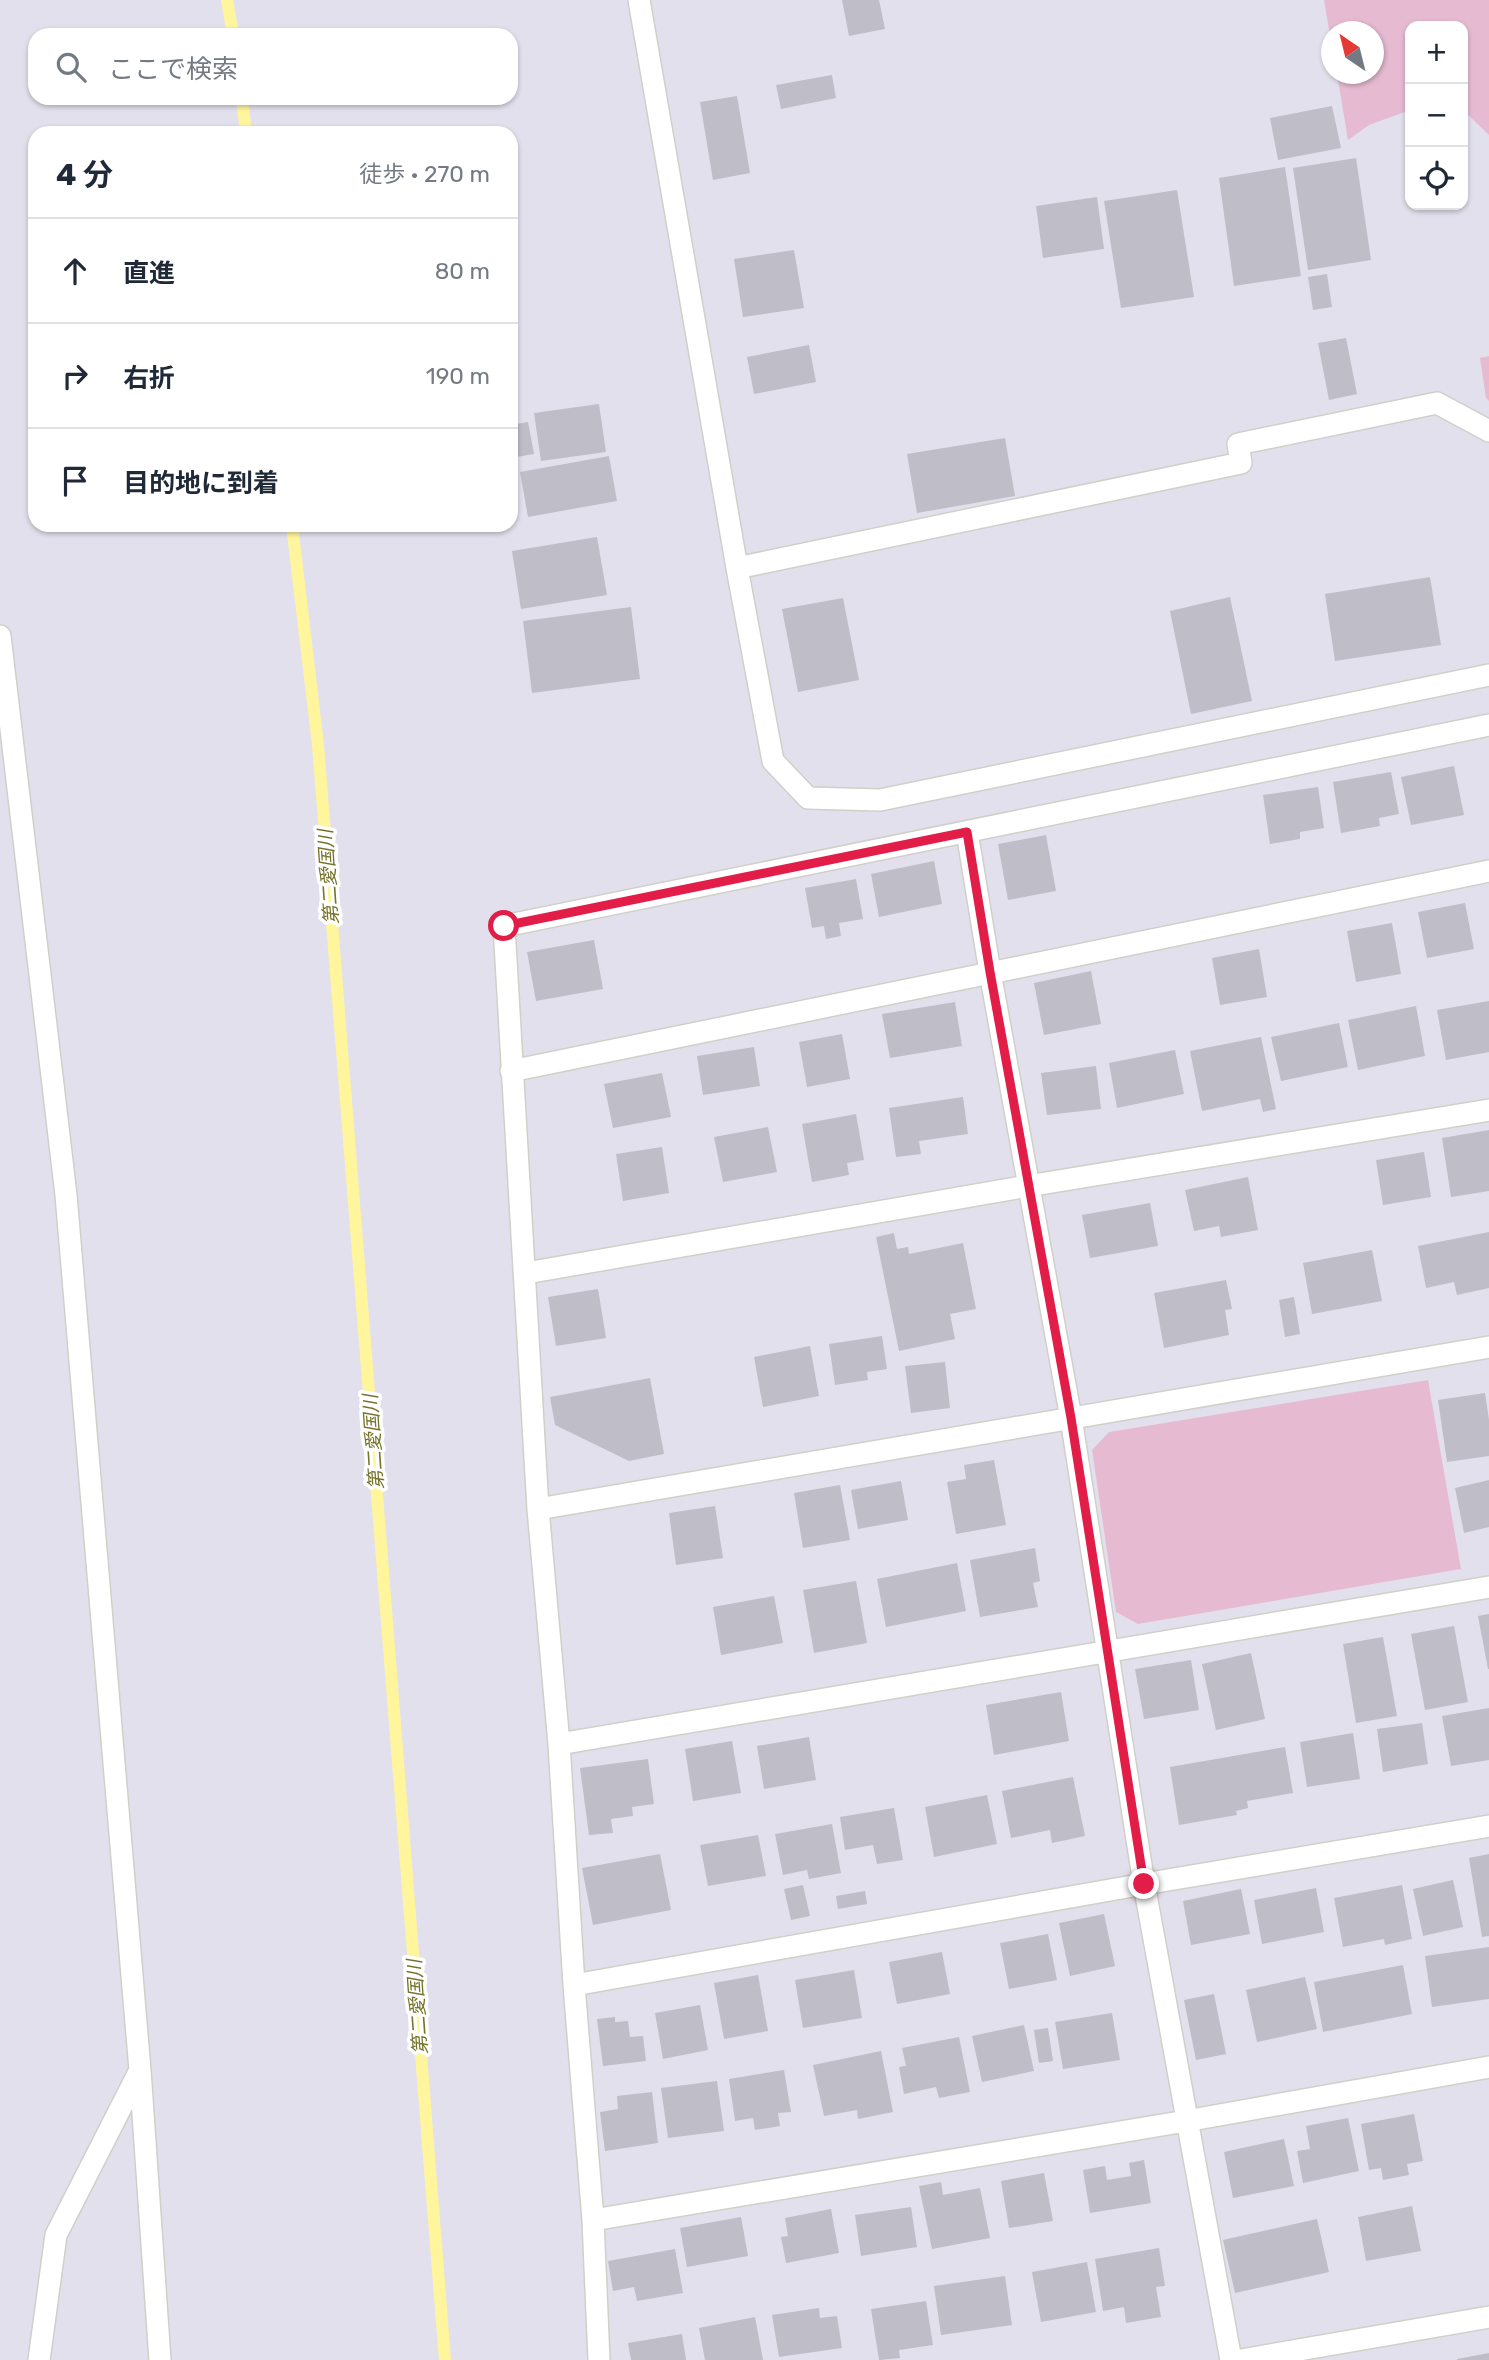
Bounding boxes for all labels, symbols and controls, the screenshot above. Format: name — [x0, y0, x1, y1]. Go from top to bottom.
north arrow — [1321, 21, 1384, 84]
map controls — [1405, 21, 1468, 210]
button: + — [1405, 21, 1468, 84]
search box — [28, 28, 518, 105]
icon: search — [52, 48, 90, 86]
text: ここで検索 — [108, 54, 238, 85]
button: − — [1405, 84, 1468, 147]
button: locate — [1405, 147, 1468, 210]
text: 4 分 — [56, 157, 113, 193]
text: 徒歩 · 270 m — [359, 160, 490, 188]
icon: ahead — [56, 252, 94, 290]
text: 80 m — [435, 257, 490, 285]
text: 直進 — [123, 258, 175, 289]
icon: right — [56, 357, 94, 395]
text: 190 m — [426, 362, 490, 390]
text: 右折 — [123, 363, 175, 394]
icon: arrive — [56, 462, 94, 500]
text: 目的地に到着 — [123, 468, 279, 499]
water label: 第二愛国川 — [314, 827, 343, 925]
route start — [488, 910, 519, 941]
water label: 第二愛国川 — [359, 1392, 388, 1490]
route end — [1128, 1868, 1159, 1899]
water label: 第二愛国川 — [403, 1957, 432, 2055]

